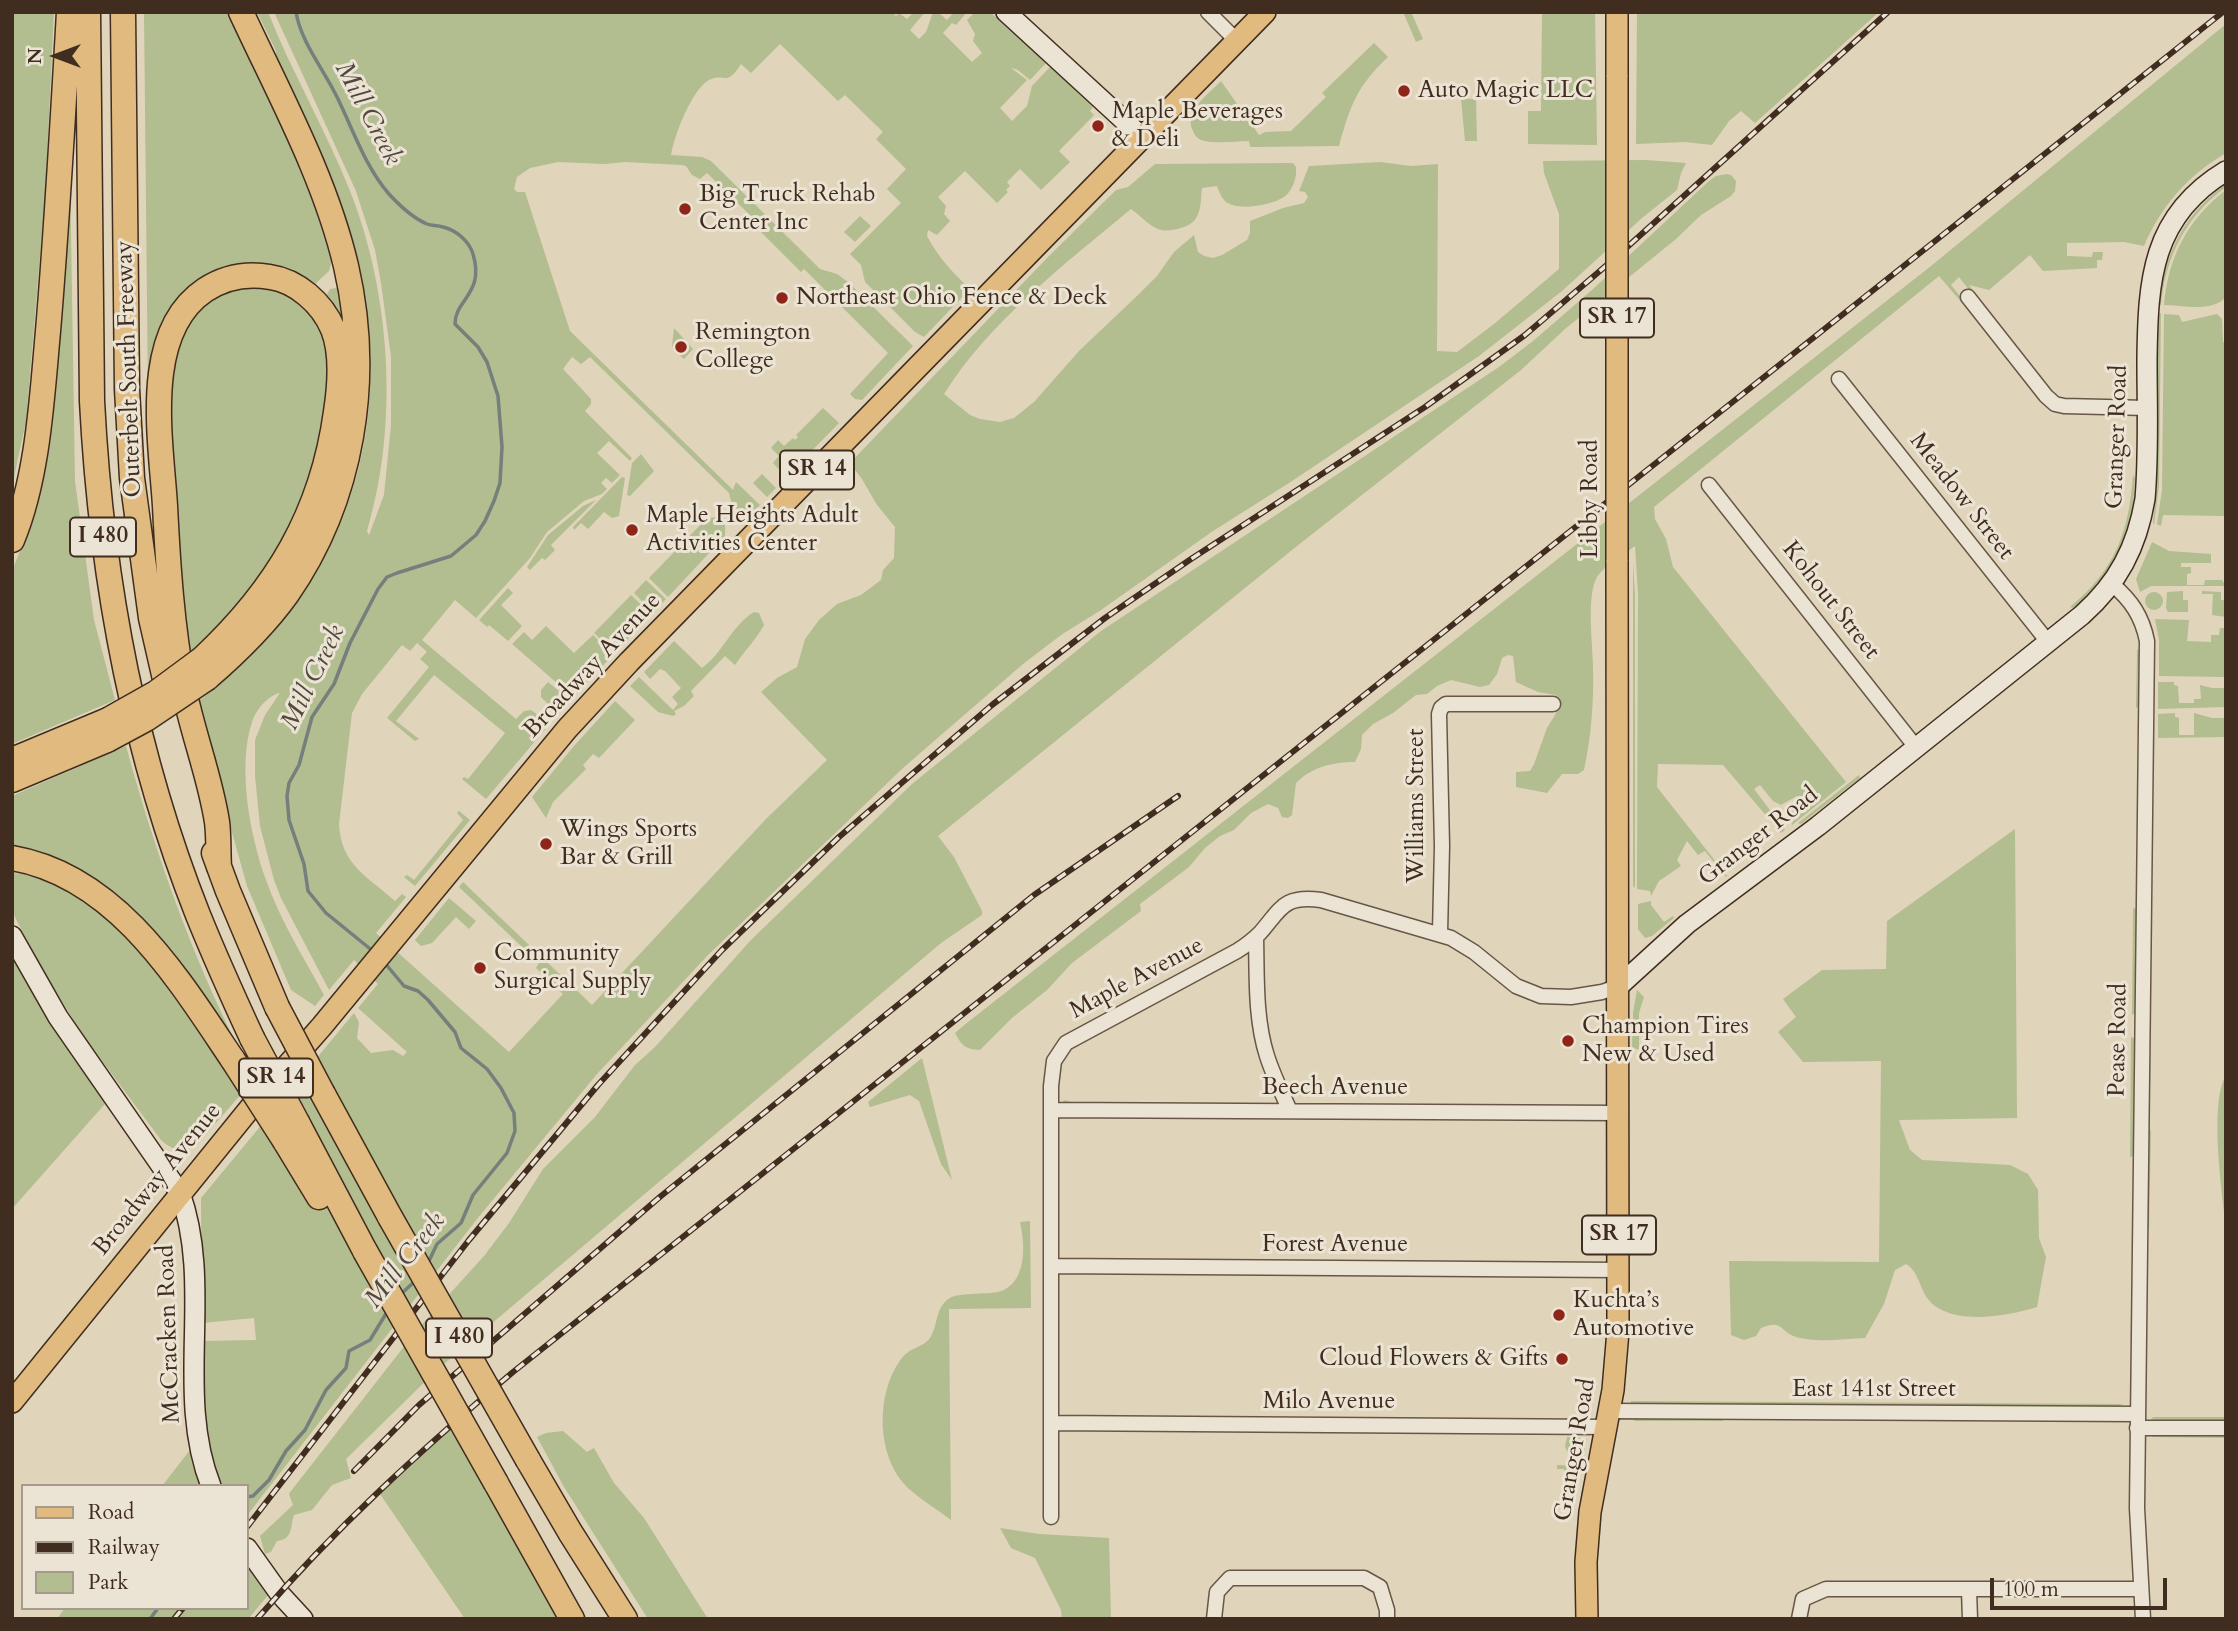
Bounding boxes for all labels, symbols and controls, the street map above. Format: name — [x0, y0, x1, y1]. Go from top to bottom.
north arrow — [21, 21, 91, 91]
text: N — [22, 48, 48, 64]
water label: Mill Creek — [327, 57, 407, 171]
place label: Auto Magic LLC — [1418, 77, 1593, 105]
marker: Auto Magic LLC — [1396, 83, 1412, 99]
place label: Maple Beverages & Deli — [1112, 98, 1283, 154]
marker: Maple Beverages & Deli — [1090, 118, 1106, 134]
place label: Big Truck Rehab Center Inc — [699, 181, 876, 237]
marker: Big Truck Rehab Center Inc — [677, 201, 693, 217]
street label: Outerbelt South Freeway — [111, 240, 149, 498]
place label: Northeast Ohio Fence & Deck — [796, 284, 1107, 312]
marker: Northeast Ohio Fence & Deck — [774, 290, 790, 306]
road number: SR 17 — [1580, 298, 1654, 338]
place label: Remington College — [695, 319, 811, 375]
marker: Remington College — [673, 339, 689, 355]
street label: Granger Road — [2101, 365, 2135, 509]
street label: Meadow Street — [1903, 428, 2019, 566]
street label: Libby Road — [1577, 440, 1605, 558]
road number: SR 14 — [780, 450, 854, 490]
place label: Maple Heights Adult Activities Center — [646, 502, 858, 558]
road number: I 480 — [70, 517, 136, 556]
marker: Maple Heights Adult Activities Center — [624, 522, 640, 538]
street label: Kohout Street — [1775, 536, 1885, 666]
street label: Broadway Avenue — [518, 588, 668, 744]
water label: Mill Creek — [275, 620, 353, 736]
street label: Williams Street — [1403, 728, 1431, 884]
street label: Granger Road — [1693, 781, 1825, 893]
place label: Wings Sports Bar & Grill — [560, 816, 697, 872]
marker: Wings Sports Bar & Grill — [538, 836, 554, 852]
street label: Maple Avenue — [1065, 932, 1209, 1026]
place label: Community Surgical Supply — [494, 940, 652, 996]
marker: Community Surgical Supply — [472, 960, 488, 976]
street label: Pease Road — [2104, 983, 2134, 1097]
place label: Champion Tires New & Used — [1582, 1013, 1749, 1069]
marker: Champion Tires New & Used — [1560, 1033, 1576, 1049]
road number: SR 14 — [239, 1058, 313, 1098]
street label: Beech Avenue — [1262, 1074, 1408, 1102]
street label: Broadway Avenue — [88, 1098, 228, 1262]
water label: Mill Creek — [359, 1207, 453, 1315]
road number: SR 17 — [1582, 1216, 1656, 1254]
street label: Forest Avenue — [1262, 1231, 1408, 1259]
street label: McCracken Road — [152, 1244, 188, 1424]
place label: Kuchta’s Automotive — [1573, 1287, 1694, 1343]
marker: Kuchta’s Automotive — [1551, 1307, 1567, 1323]
road number: I 480 — [426, 1318, 492, 1358]
place label: Cloud Flowers & Gifts — [1319, 1345, 1548, 1373]
marker: Cloud Flowers & Gifts — [1554, 1351, 1570, 1367]
street label: East 141st Street — [1792, 1376, 1956, 1404]
street label: Granger Road — [1549, 1377, 1603, 1523]
street label: Milo Avenue — [1263, 1388, 1395, 1416]
legend — [21, 1484, 248, 1610]
text: Road — [88, 1498, 134, 1527]
text: Railway — [88, 1533, 160, 1562]
scale bar — [1993, 1564, 2170, 1608]
text: Park — [88, 1568, 128, 1597]
text: 100 m — [2003, 1575, 2059, 1604]

